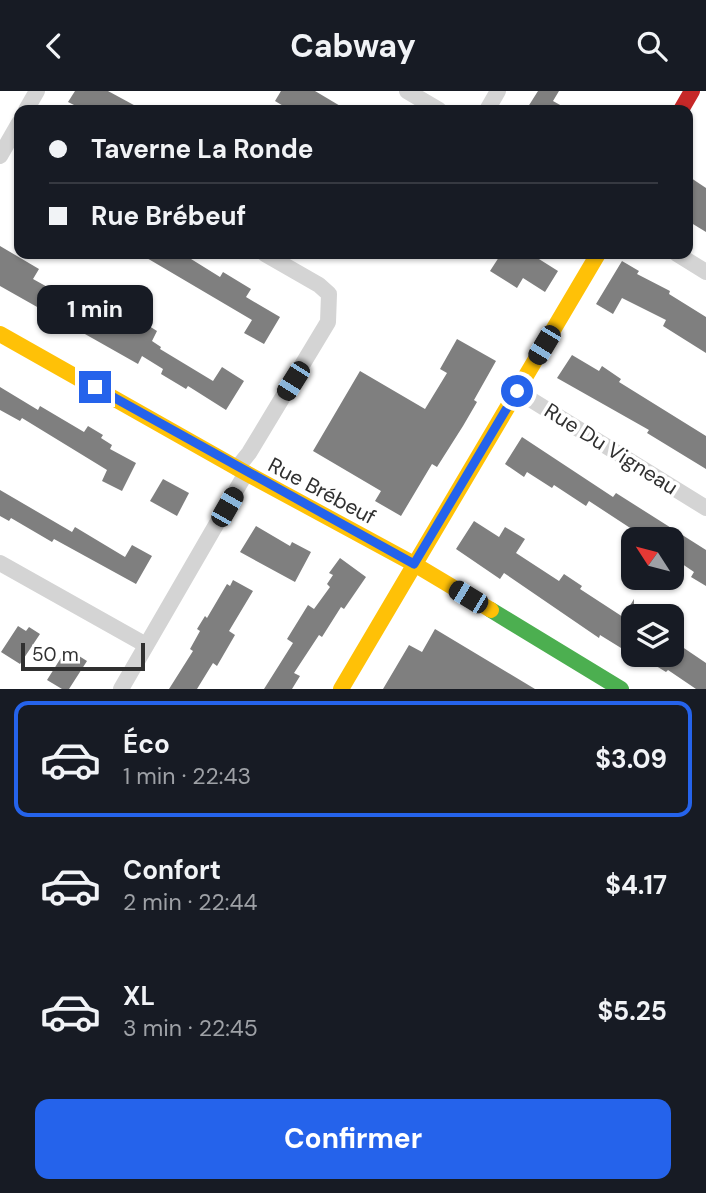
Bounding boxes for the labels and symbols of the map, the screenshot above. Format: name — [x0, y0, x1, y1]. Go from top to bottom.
callout: 1 min — [37, 285, 153, 335]
car — [525, 322, 564, 368]
car — [273, 358, 314, 404]
route end — [79, 371, 111, 403]
route start — [501, 375, 533, 407]
street label: Rue Du Vigneau — [539, 397, 683, 501]
street label: Rue Brébeuf — [263, 451, 381, 531]
car — [208, 484, 247, 530]
north arrow — [621, 527, 684, 590]
car — [445, 577, 492, 617]
scale bar — [21, 640, 145, 672]

